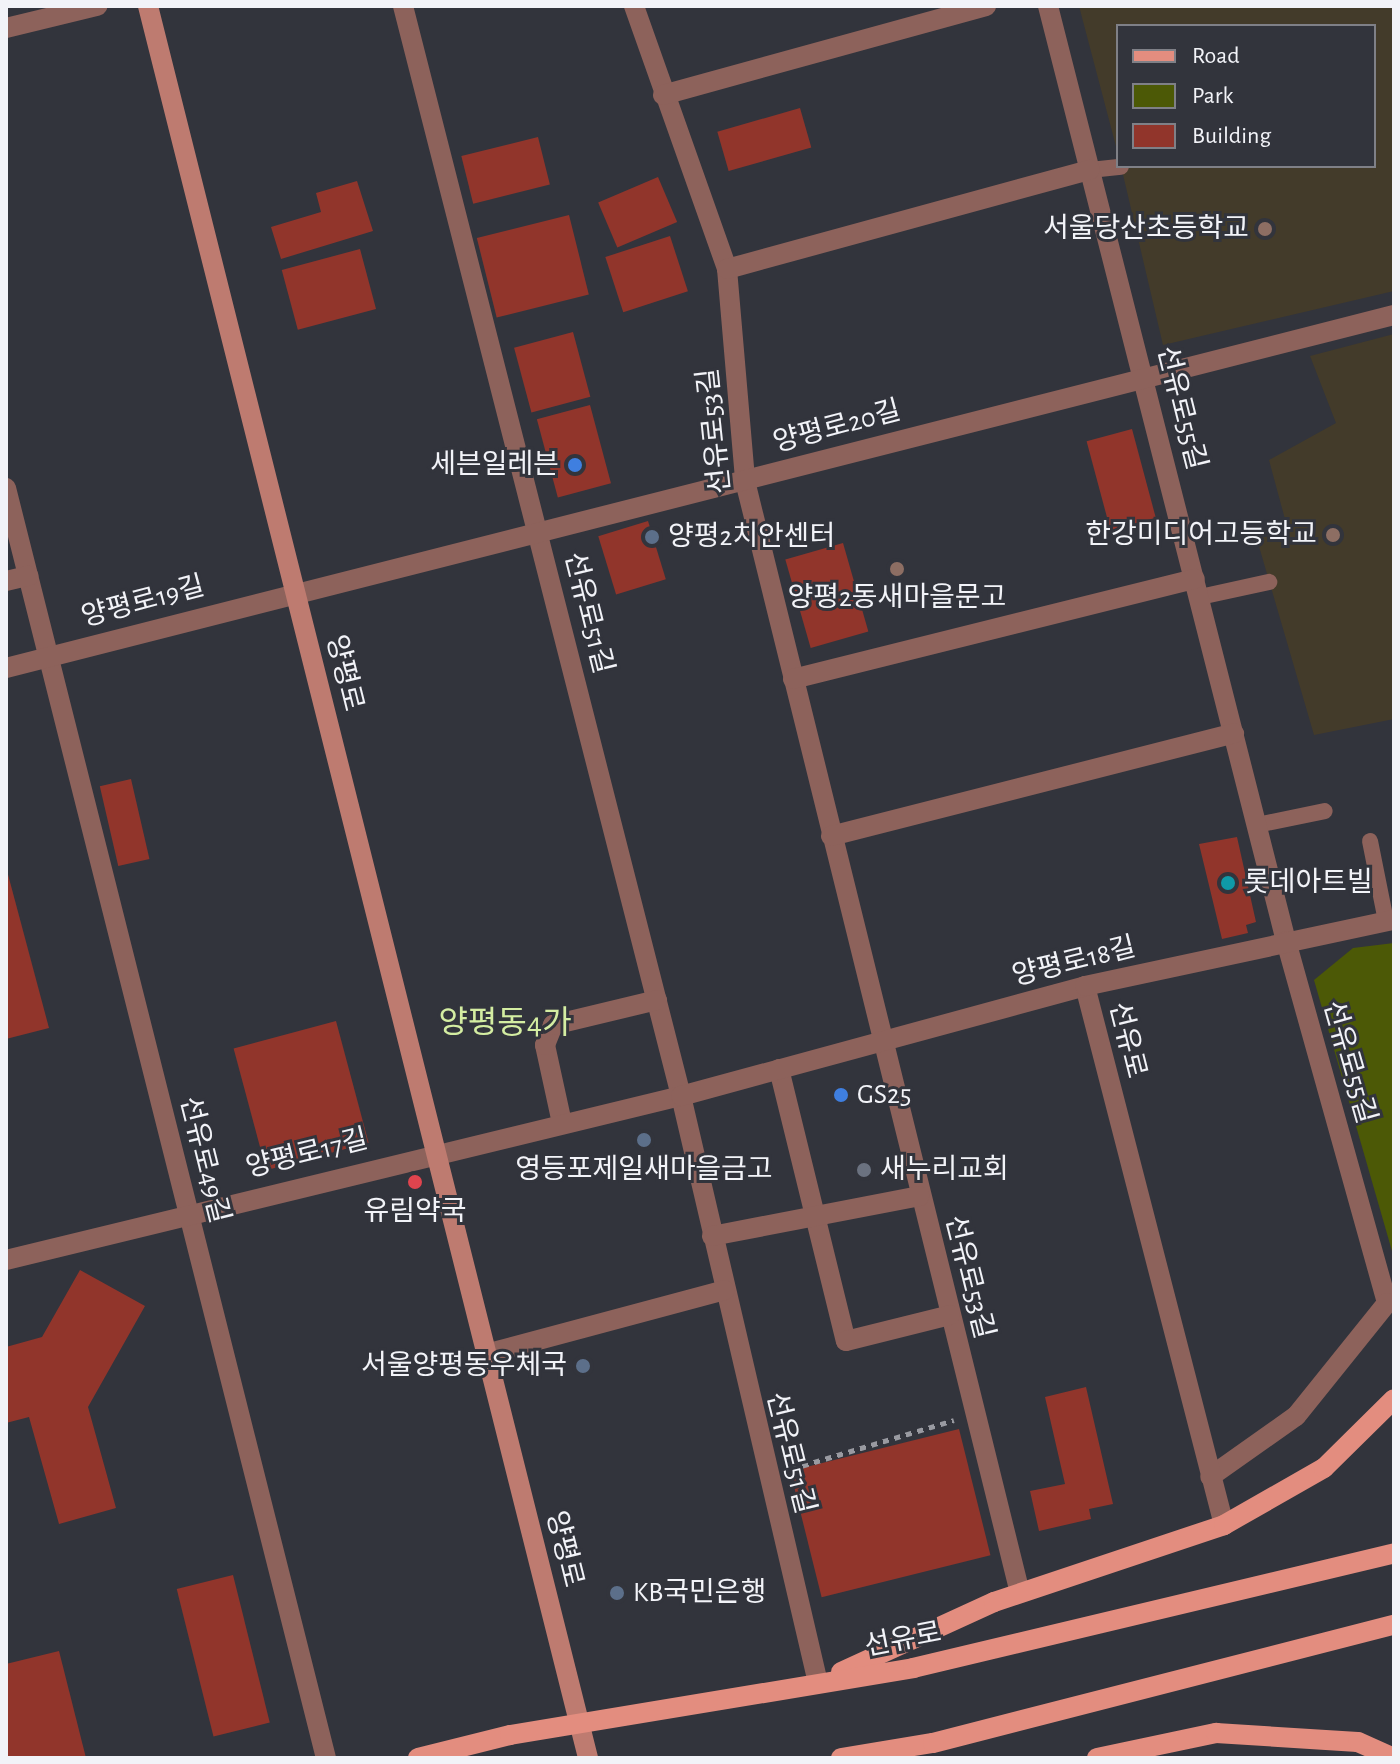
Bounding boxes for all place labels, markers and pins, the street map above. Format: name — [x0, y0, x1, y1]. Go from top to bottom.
place label: 서울당산초등학교 — [1043, 212, 1249, 246]
marker: 서울당산초등학교 — [1256, 220, 1274, 238]
place label: 세븐일레븐 — [430, 448, 559, 482]
marker: 세븐일레븐 — [566, 456, 584, 474]
place label: 한강미디어고등학교 — [1085, 518, 1317, 552]
place label: 양평2치안센터 — [668, 520, 835, 554]
marker: 한강미디어고등학교 — [1324, 526, 1342, 544]
marker: 양평2치안센터 — [643, 528, 661, 546]
marker: 양평2동새마을문고 — [888, 560, 906, 578]
place label: 양평2동새마을문고 — [788, 581, 1006, 615]
place label: 롯데아트빌 — [1244, 866, 1373, 900]
marker: 롯데아트빌 — [1219, 874, 1237, 892]
place label: GS25 — [857, 1078, 911, 1112]
marker: GS25 — [832, 1086, 850, 1104]
marker: 영등포제일새마을금고 — [635, 1131, 653, 1149]
place label: 영등포제일새마을금고 — [515, 1153, 773, 1187]
place label: 새누리교회 — [880, 1153, 1009, 1187]
marker: 새누리교회 — [855, 1161, 873, 1179]
marker: 유림약국 — [406, 1173, 424, 1191]
place label: 유림약국 — [363, 1195, 467, 1229]
place label: 서울양평동우체국 — [361, 1349, 567, 1383]
marker: 서울양평동우체국 — [574, 1357, 592, 1375]
place label: KB국민은행 — [633, 1576, 766, 1610]
marker: KB국민은행 — [608, 1584, 626, 1602]

